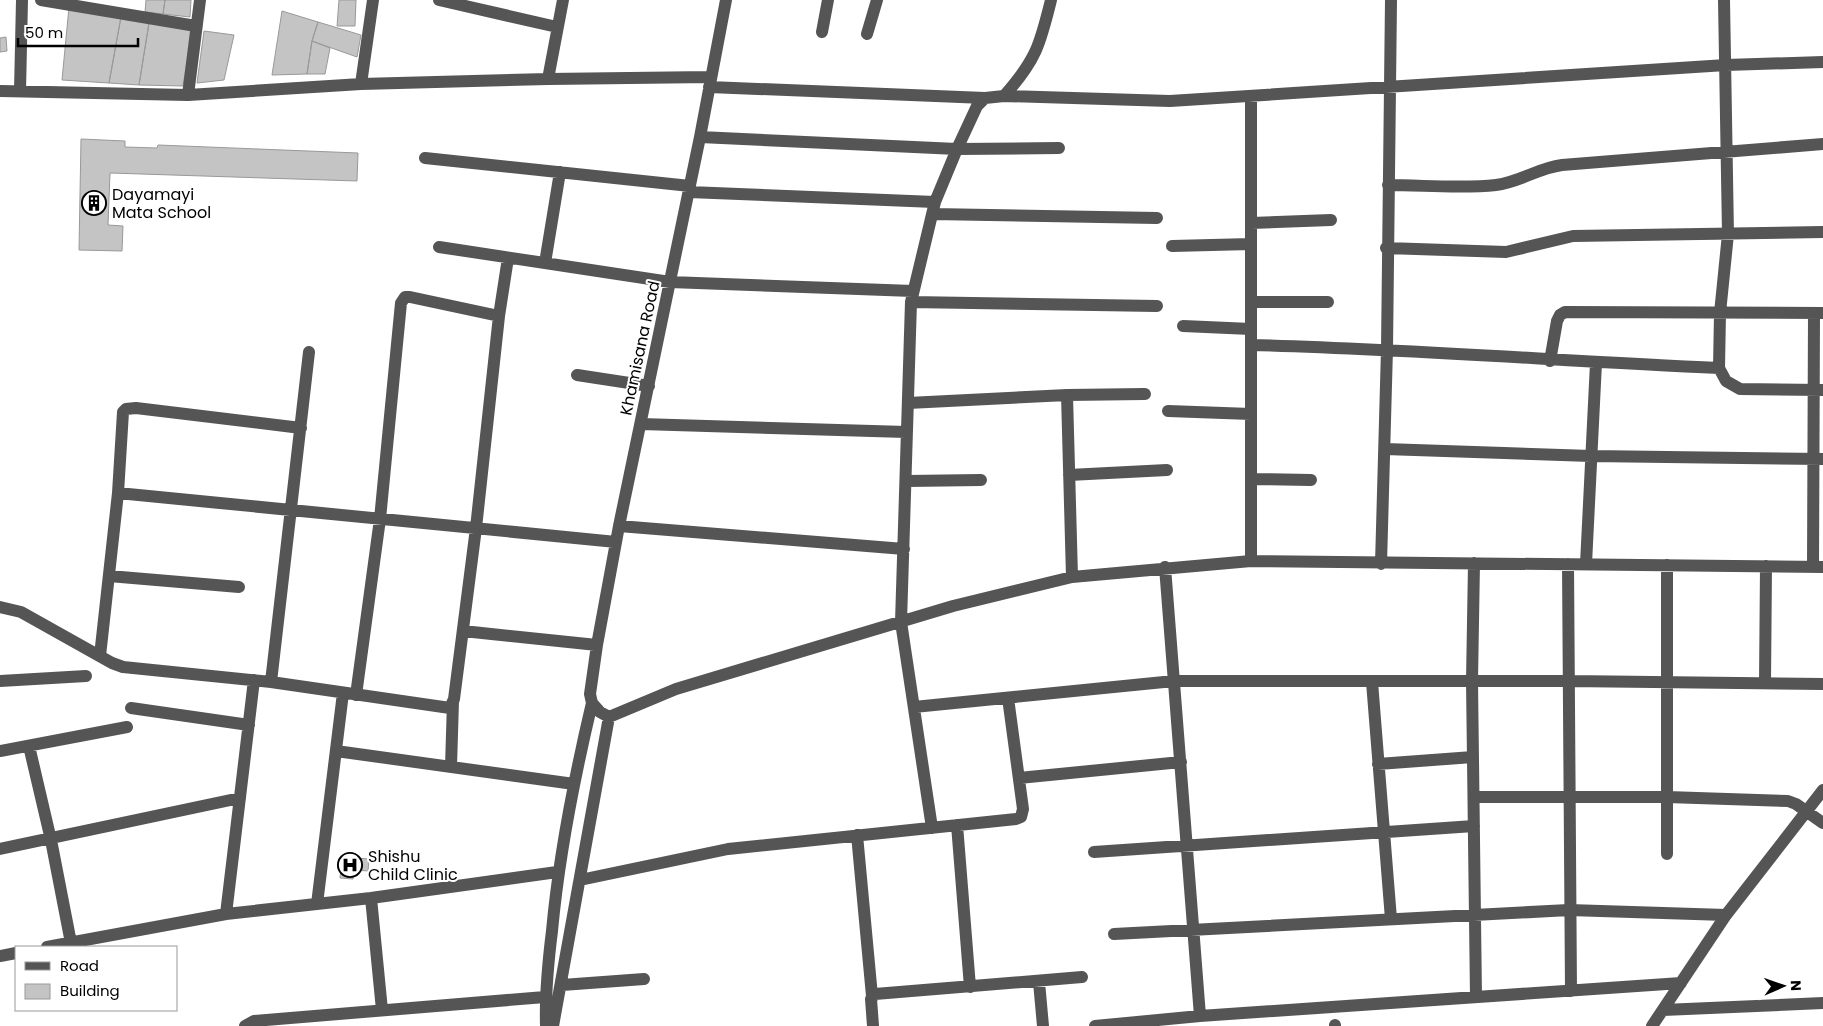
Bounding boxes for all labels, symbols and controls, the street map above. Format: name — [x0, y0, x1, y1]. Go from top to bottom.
scale bar — [18, 15, 138, 47]
text: 50 m — [25, 22, 63, 43]
place label: Dayamayi Mata School — [112, 183, 211, 224]
building icon: Dayamayi Mata School — [81, 190, 107, 216]
street label: Khamisana Road — [614, 279, 666, 417]
place label: Shishu Child Clinic — [368, 845, 458, 886]
hospital icon: Shishu Child Clinic — [337, 852, 363, 878]
legend — [15, 946, 178, 1011]
text: Road — [60, 955, 99, 976]
north arrow — [1758, 961, 1808, 1011]
text: Building — [60, 980, 120, 1001]
text: N — [1786, 980, 1806, 991]

